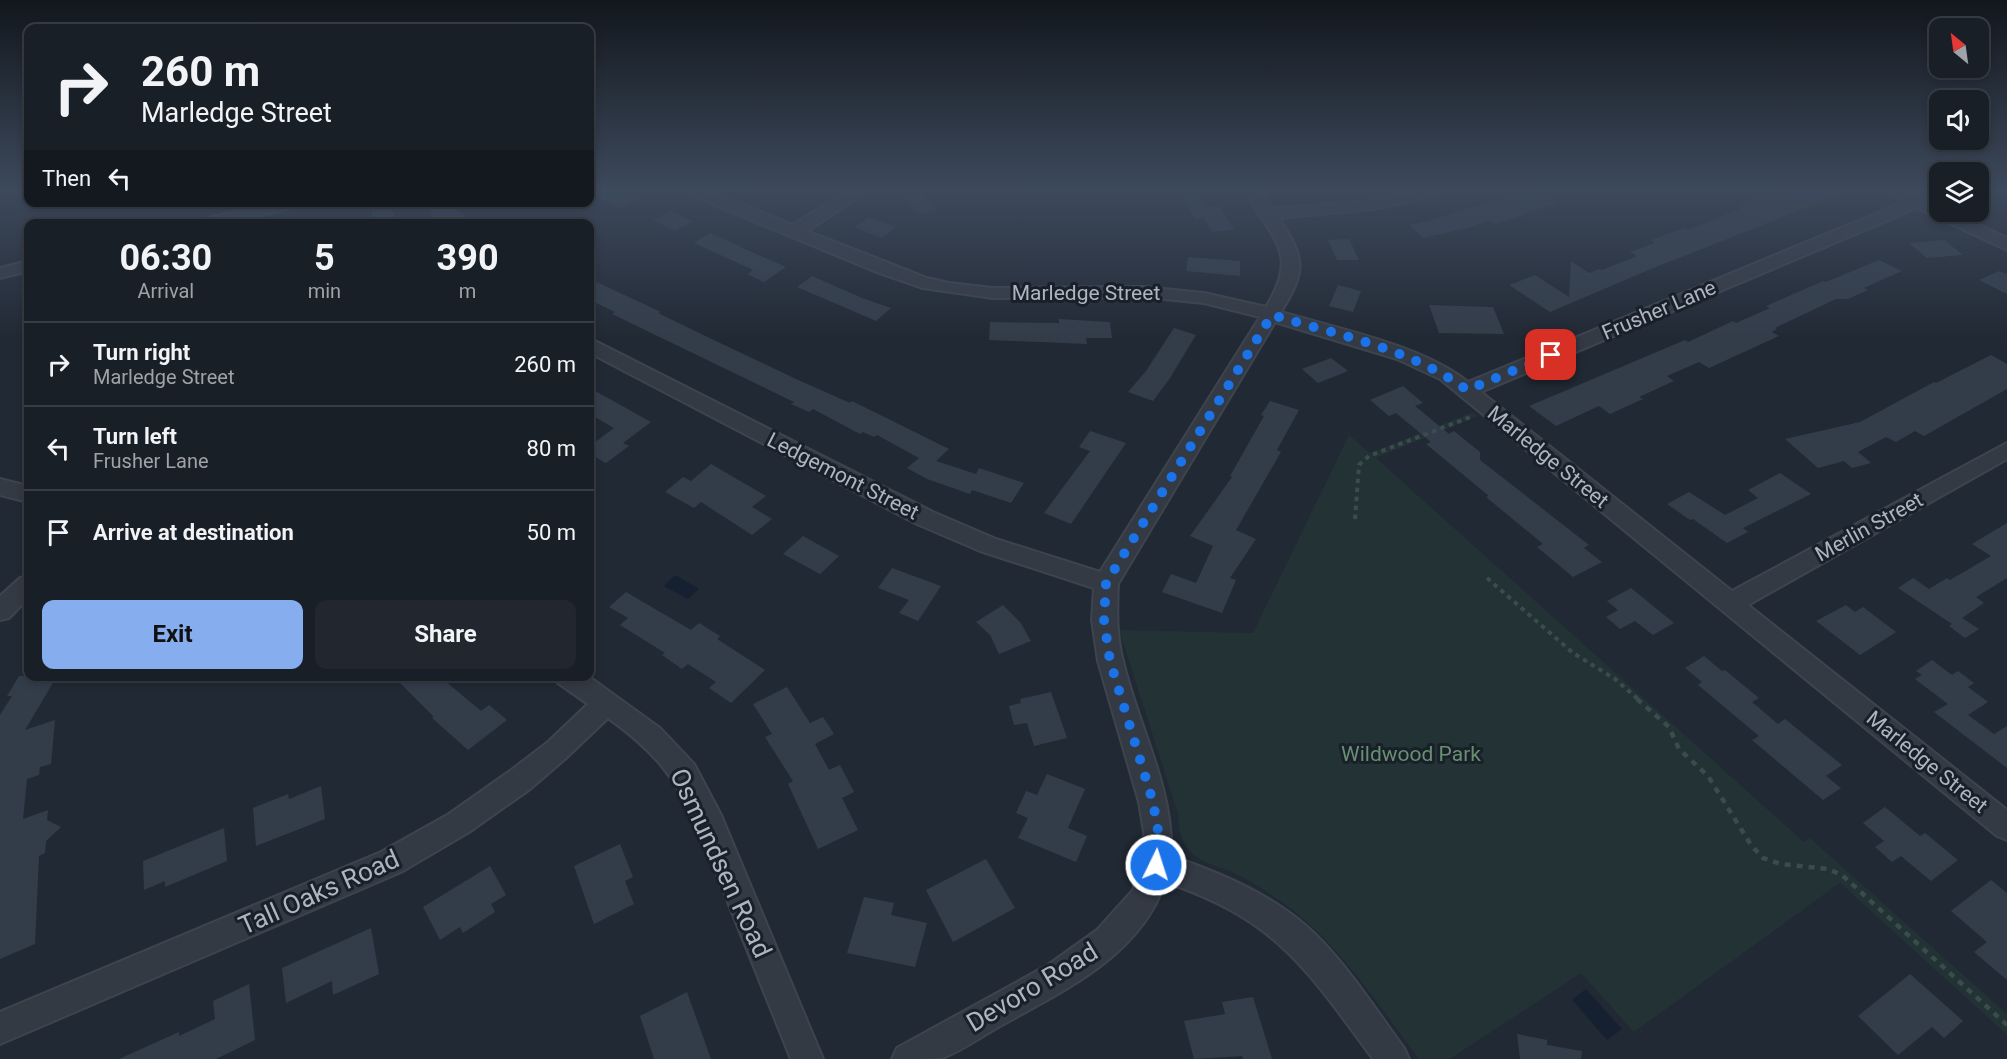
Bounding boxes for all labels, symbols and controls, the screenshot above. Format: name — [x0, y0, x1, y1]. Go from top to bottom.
north arrow — [1929, 18, 1989, 78]
map controls — [1929, 18, 1989, 222]
text: 260 m — [141, 47, 260, 96]
icon: right — [42, 48, 120, 126]
button: sound — [1929, 90, 1989, 150]
text: Marledge Street — [141, 97, 332, 129]
icon: left — [103, 162, 136, 195]
button: layers — [1929, 162, 1989, 222]
text: Then — [42, 166, 91, 191]
text: 06:30 — [119, 237, 212, 279]
text: 5 — [314, 237, 335, 279]
text: 390 — [437, 237, 499, 279]
street label: Frusher Lane — [1598, 275, 1720, 345]
text: Arrival — [137, 279, 194, 303]
text: min — [308, 279, 341, 303]
text: m — [459, 279, 476, 303]
street label: Marledge Street — [1012, 281, 1160, 305]
pin — [1525, 329, 1576, 380]
icon: arrive — [1534, 338, 1567, 371]
text: Turn right — [93, 340, 190, 365]
icon: right — [42, 348, 75, 381]
text: 260 m — [514, 352, 576, 377]
text: Marledge Street — [93, 365, 234, 389]
street label: Marledge Street — [1483, 401, 1613, 513]
text: Turn left — [93, 424, 177, 449]
street label: Ledgemont Street — [763, 427, 923, 525]
icon: left — [42, 432, 75, 465]
text: 80 m — [527, 436, 576, 461]
text: Frusher Lane — [93, 449, 209, 473]
street label: Merlin Street — [1811, 488, 1927, 566]
icon: arrive — [42, 516, 75, 549]
text: Arrive at destination — [93, 520, 294, 545]
text: 50 m — [527, 520, 576, 545]
button: Exit — [42, 600, 303, 669]
button: Share — [315, 600, 576, 669]
street label: Marledge Street — [1862, 706, 1992, 818]
park label: Wildwood Park — [1341, 742, 1481, 766]
street label: Osmundsen Road — [664, 764, 778, 962]
position arrow — [1124, 833, 1188, 897]
street label: Tall Oaks Road — [234, 843, 404, 941]
street label: Devoro Road — [961, 936, 1103, 1038]

